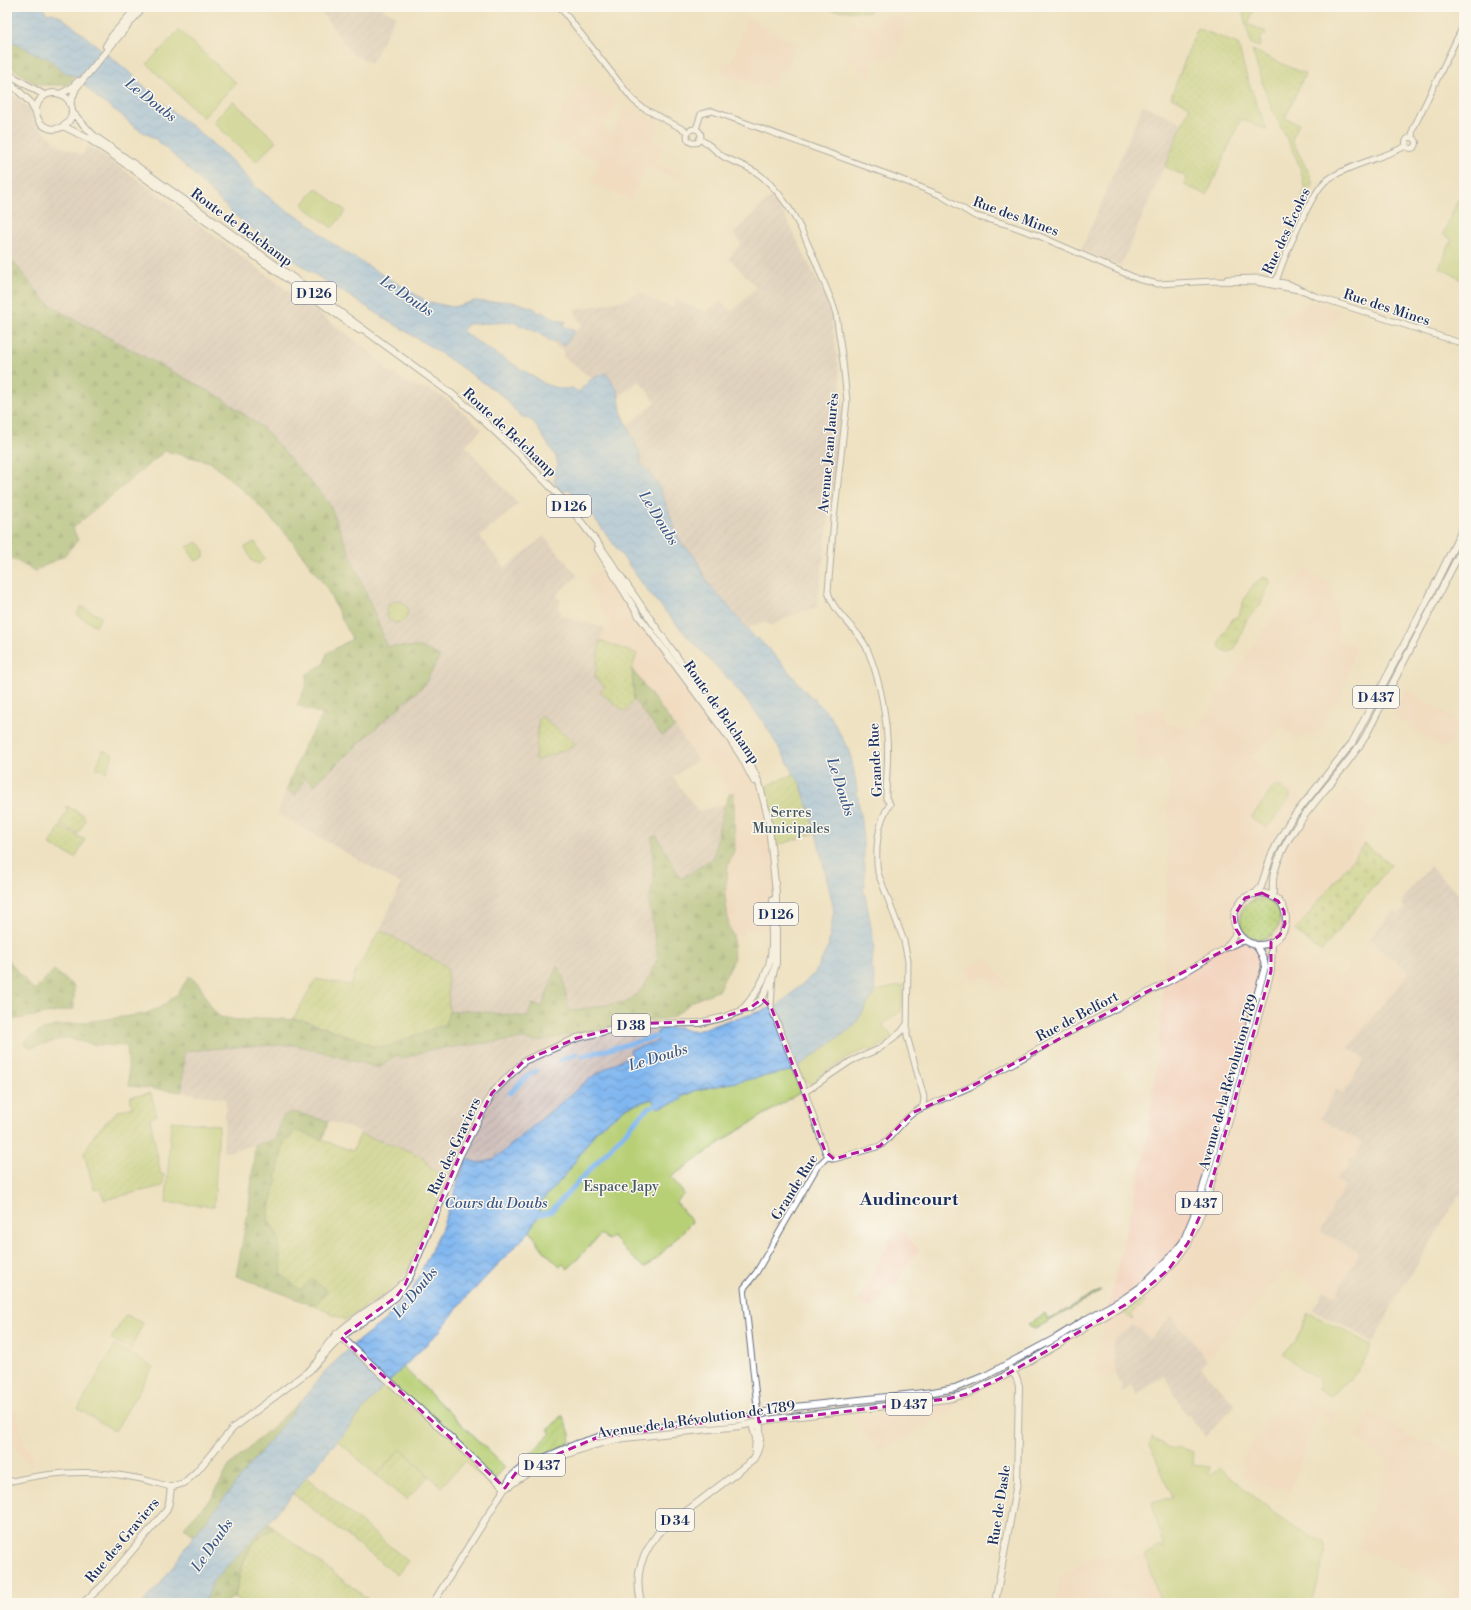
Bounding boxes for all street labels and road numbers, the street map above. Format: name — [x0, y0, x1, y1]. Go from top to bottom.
street label: Rue des Écoles — [1257, 184, 1315, 278]
street label: Route de Belchamp — [187, 185, 296, 271]
street label: Rue des Mines — [970, 193, 1061, 241]
road number: D 126 — [292, 282, 336, 304]
street label: Rue des Mines — [1341, 285, 1432, 330]
street label: Route de Belchamp — [459, 385, 560, 481]
street label: Avenue Jean Jaurès — [815, 392, 843, 515]
road number: D 126 — [547, 495, 591, 517]
street label: Route de Belchamp — [679, 658, 764, 768]
road number: D 437 — [1353, 686, 1399, 708]
street label: Grande Rue — [865, 722, 887, 798]
road number: D 126 — [754, 903, 798, 925]
street label: Rue de Belfort — [1033, 988, 1122, 1046]
street label: Avenue de la Révolution 1789 — [1195, 992, 1263, 1173]
road number: D 38 — [612, 1014, 650, 1036]
street label: Rue des Graviers — [424, 1095, 485, 1198]
street label: Grande Rue — [768, 1151, 822, 1224]
road number: D 437 — [1176, 1192, 1222, 1214]
road number: D 437 — [886, 1393, 932, 1415]
street label: Avenue de la Révolution de 1789 — [595, 1397, 796, 1443]
road number: D 437 — [519, 1454, 565, 1476]
street label: Rue de Dasle — [985, 1464, 1015, 1546]
street label: Rue des Graviers — [82, 1494, 164, 1587]
road number: D 34 — [656, 1509, 694, 1531]

